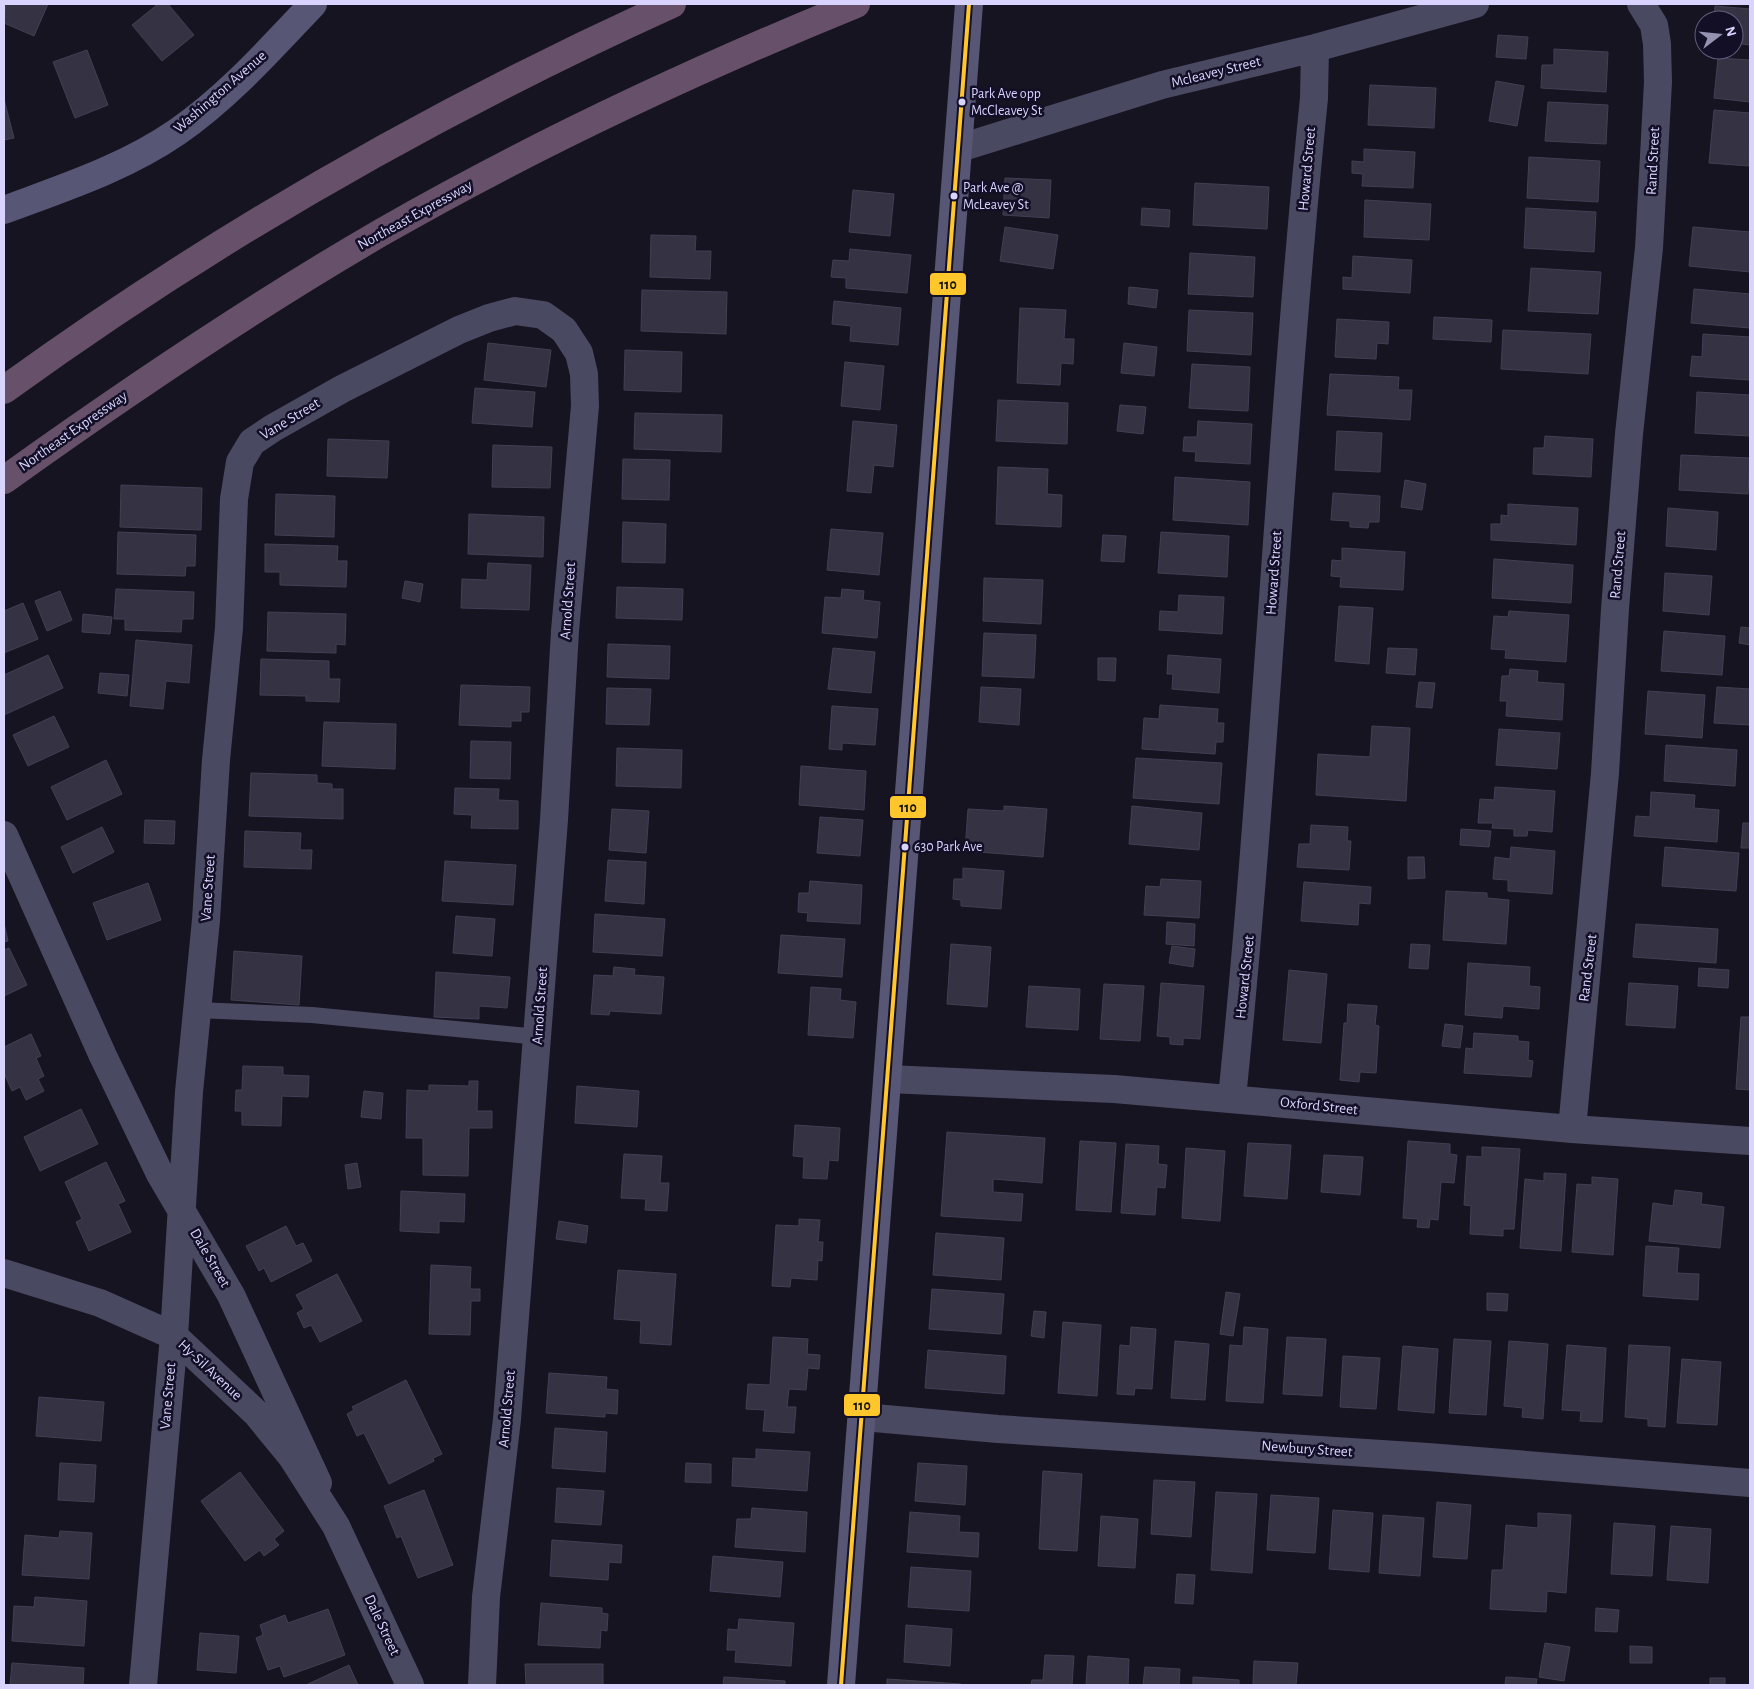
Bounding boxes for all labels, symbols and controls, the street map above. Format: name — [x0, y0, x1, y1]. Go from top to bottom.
north arrow — [1694, 10, 1744, 60]
text: N — [1722, 25, 1739, 38]
street label: Washington Avenue — [171, 48, 269, 136]
street label: Mcleavey Street — [1170, 54, 1263, 90]
place label: Park Ave opp McCleavey St — [971, 87, 1043, 118]
marker: Park Ave opp McCleavey St — [957, 97, 967, 107]
street label: Howard Street — [1296, 126, 1318, 212]
street label: Rand Street — [1644, 126, 1662, 195]
street label: Northeast Expressway — [355, 177, 475, 253]
place label: Park Ave @ McLeavey St — [963, 181, 1029, 212]
marker: Park Ave @ McLeavey St — [949, 191, 959, 201]
line badge: 110 — [929, 272, 967, 296]
text: 110 — [939, 278, 957, 292]
street label: Northeast Expressway — [16, 388, 130, 474]
street label: Vane Street — [257, 395, 323, 443]
street label: Howard Street — [1264, 530, 1284, 615]
street label: Rand Street — [1608, 530, 1628, 600]
street label: Arnold Street — [558, 561, 578, 640]
line badge: 110 — [889, 795, 927, 819]
text: 110 — [899, 801, 917, 815]
place label: 630 Park Ave — [914, 840, 983, 854]
marker: 630 Park Ave — [900, 842, 910, 852]
street label: Vane Street — [198, 854, 218, 922]
street label: Rand Street — [1576, 933, 1600, 1003]
street label: Howard Street — [1233, 934, 1257, 1020]
street label: Arnold Street — [530, 966, 550, 1045]
street label: Oxford Street — [1279, 1094, 1359, 1118]
street label: Dale Street — [187, 1226, 233, 1290]
street label: Hy-Sil Avenue — [175, 1337, 245, 1403]
street label: Vane Street — [158, 1362, 178, 1430]
street label: Arnold Street — [496, 1369, 518, 1448]
line badge: 110 — [843, 1393, 881, 1417]
text: 110 — [853, 1399, 871, 1413]
street label: Newbury Street — [1261, 1438, 1353, 1460]
street label: Dale Street — [361, 1592, 403, 1658]

